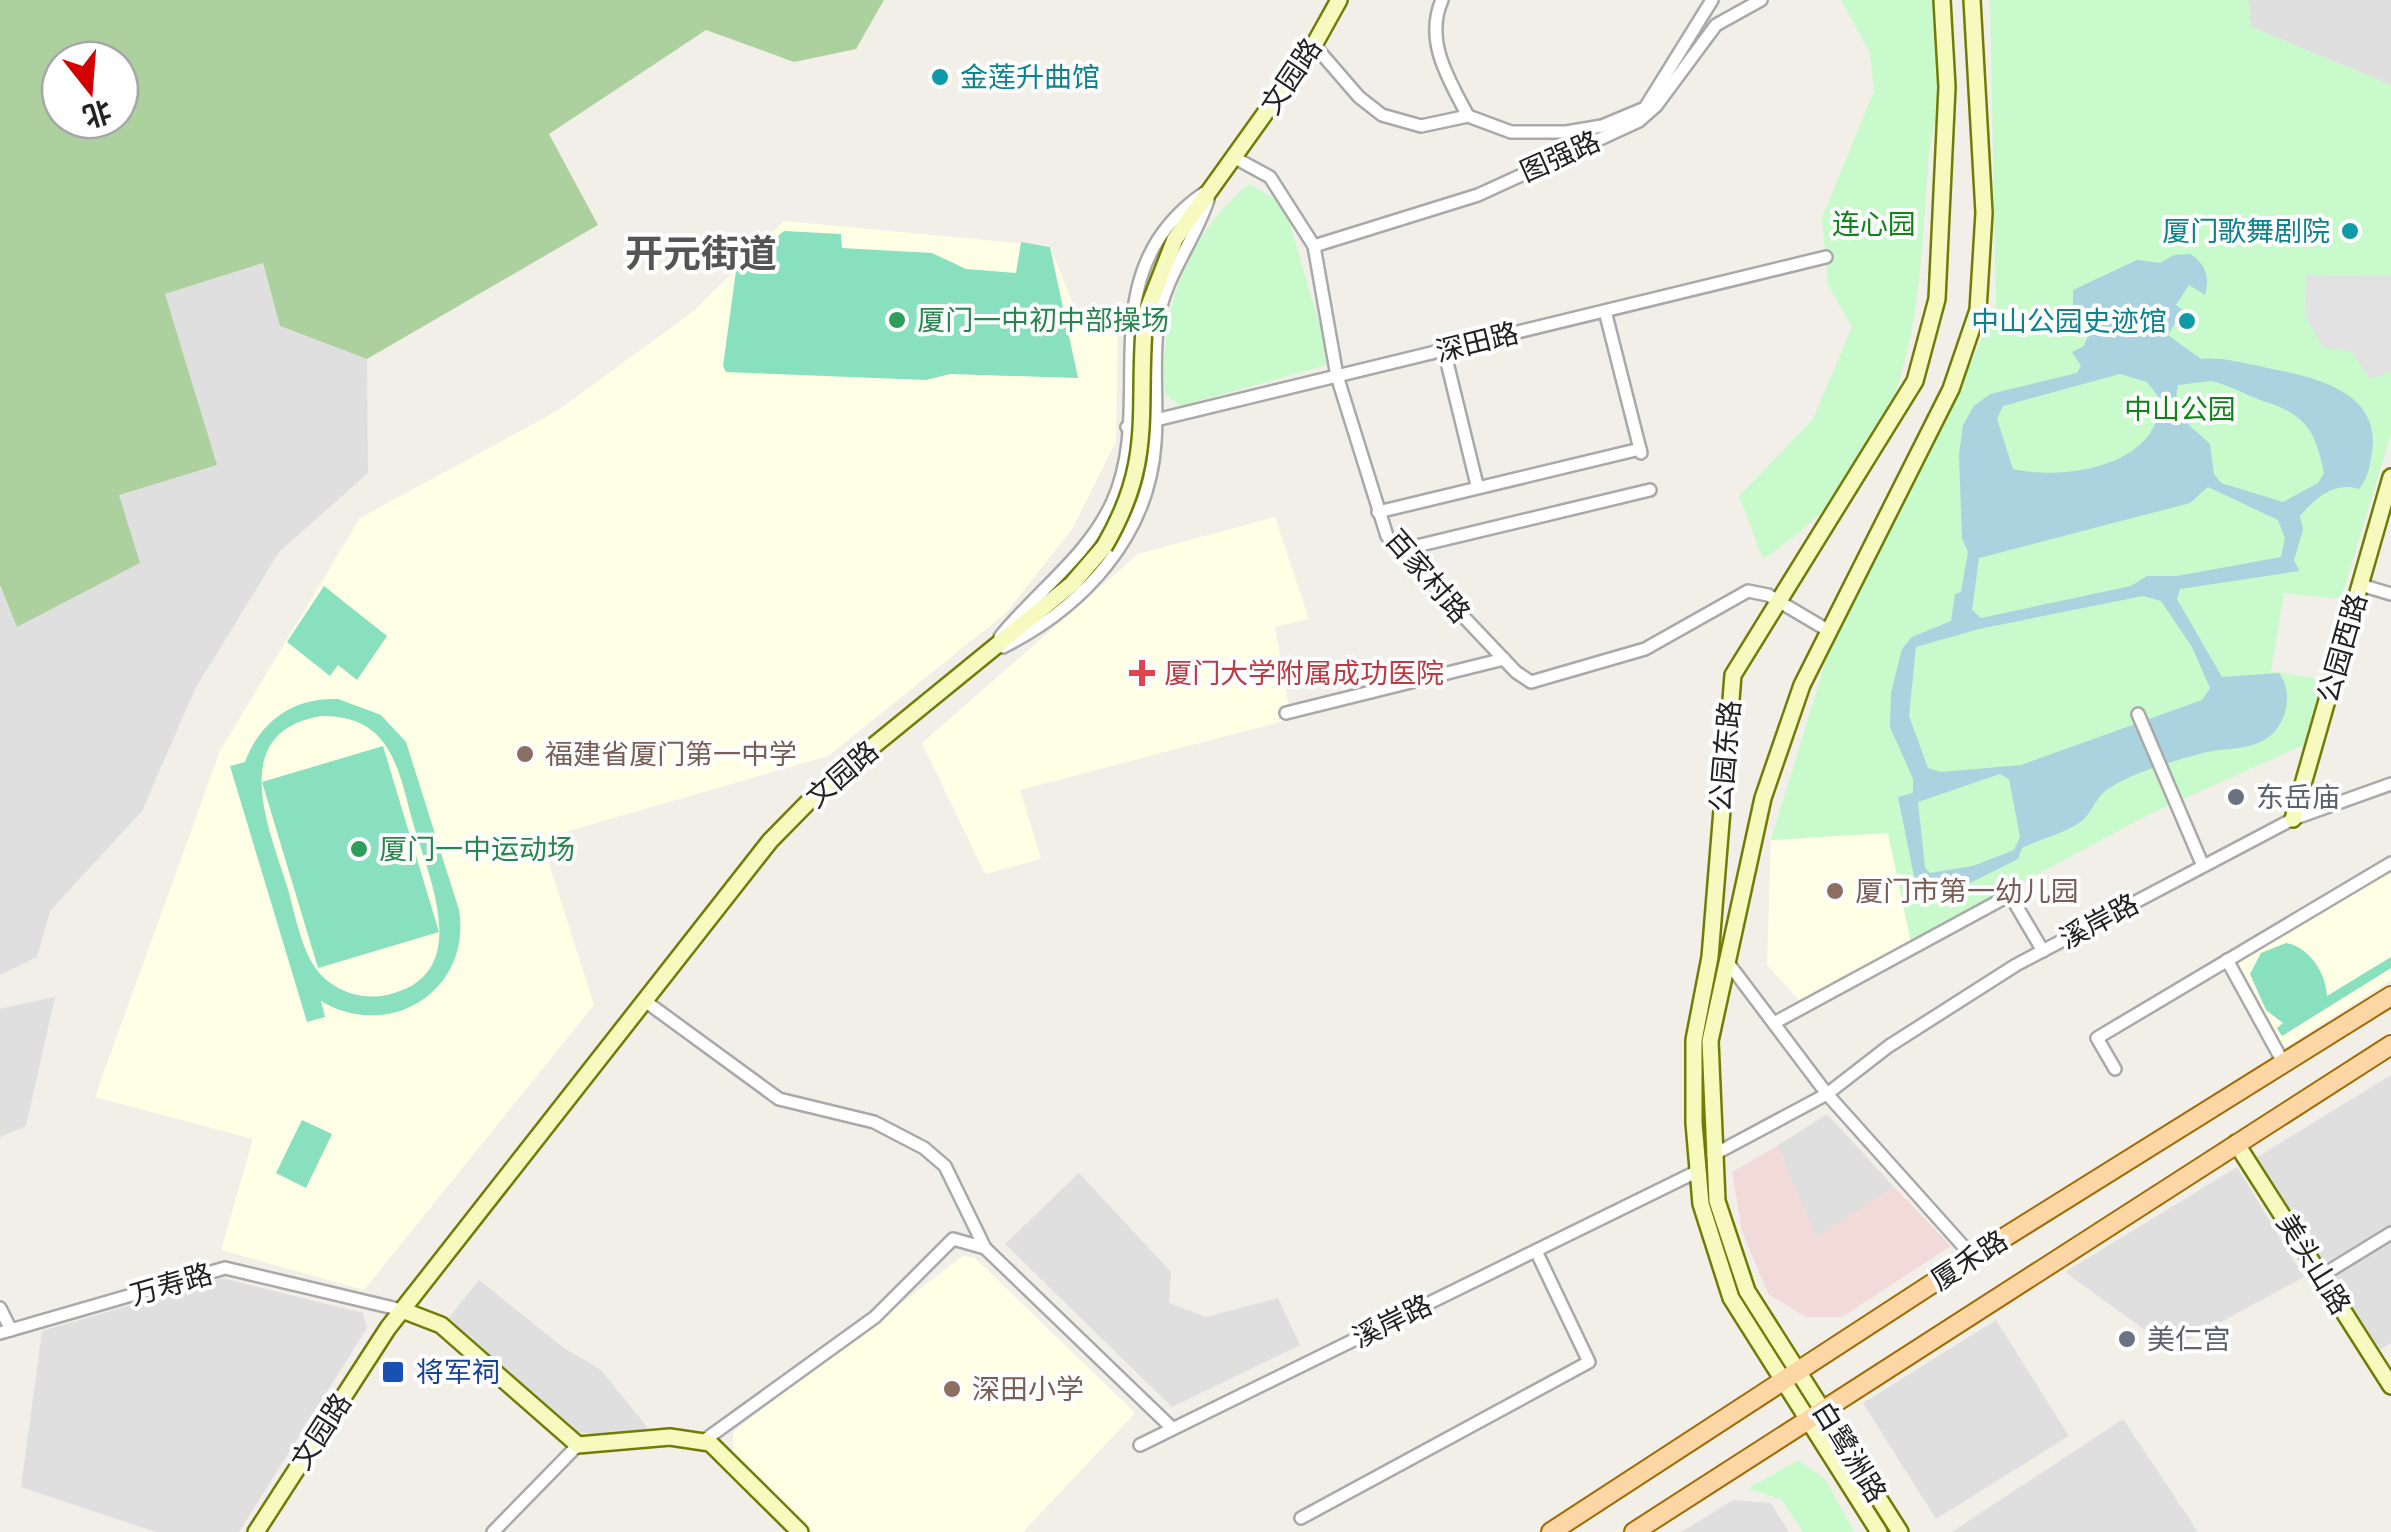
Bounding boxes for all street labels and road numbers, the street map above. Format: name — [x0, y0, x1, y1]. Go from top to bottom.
street label: 文园路 — [1254, 32, 1328, 120]
street label: 图强路 — [1515, 124, 1605, 188]
street label: 深田路 — [1432, 316, 1522, 368]
street label: 百家村路 — [1379, 523, 1477, 629]
street label: 公园西路 — [2311, 590, 2373, 706]
street label: 公园东路 — [1704, 699, 1746, 813]
street label: 文园路 — [800, 734, 884, 814]
street label: 溪岸路 — [2054, 887, 2144, 955]
street label: 美头山路 — [2271, 1208, 2357, 1320]
street label: 厦禾路 — [1925, 1224, 2013, 1296]
street label: 万寿路 — [126, 1257, 216, 1311]
street label: 溪岸路 — [1347, 1288, 1437, 1354]
street label: 文园路 — [285, 1387, 357, 1475]
street label: 白鹭洲路 — [1807, 1396, 1893, 1508]

